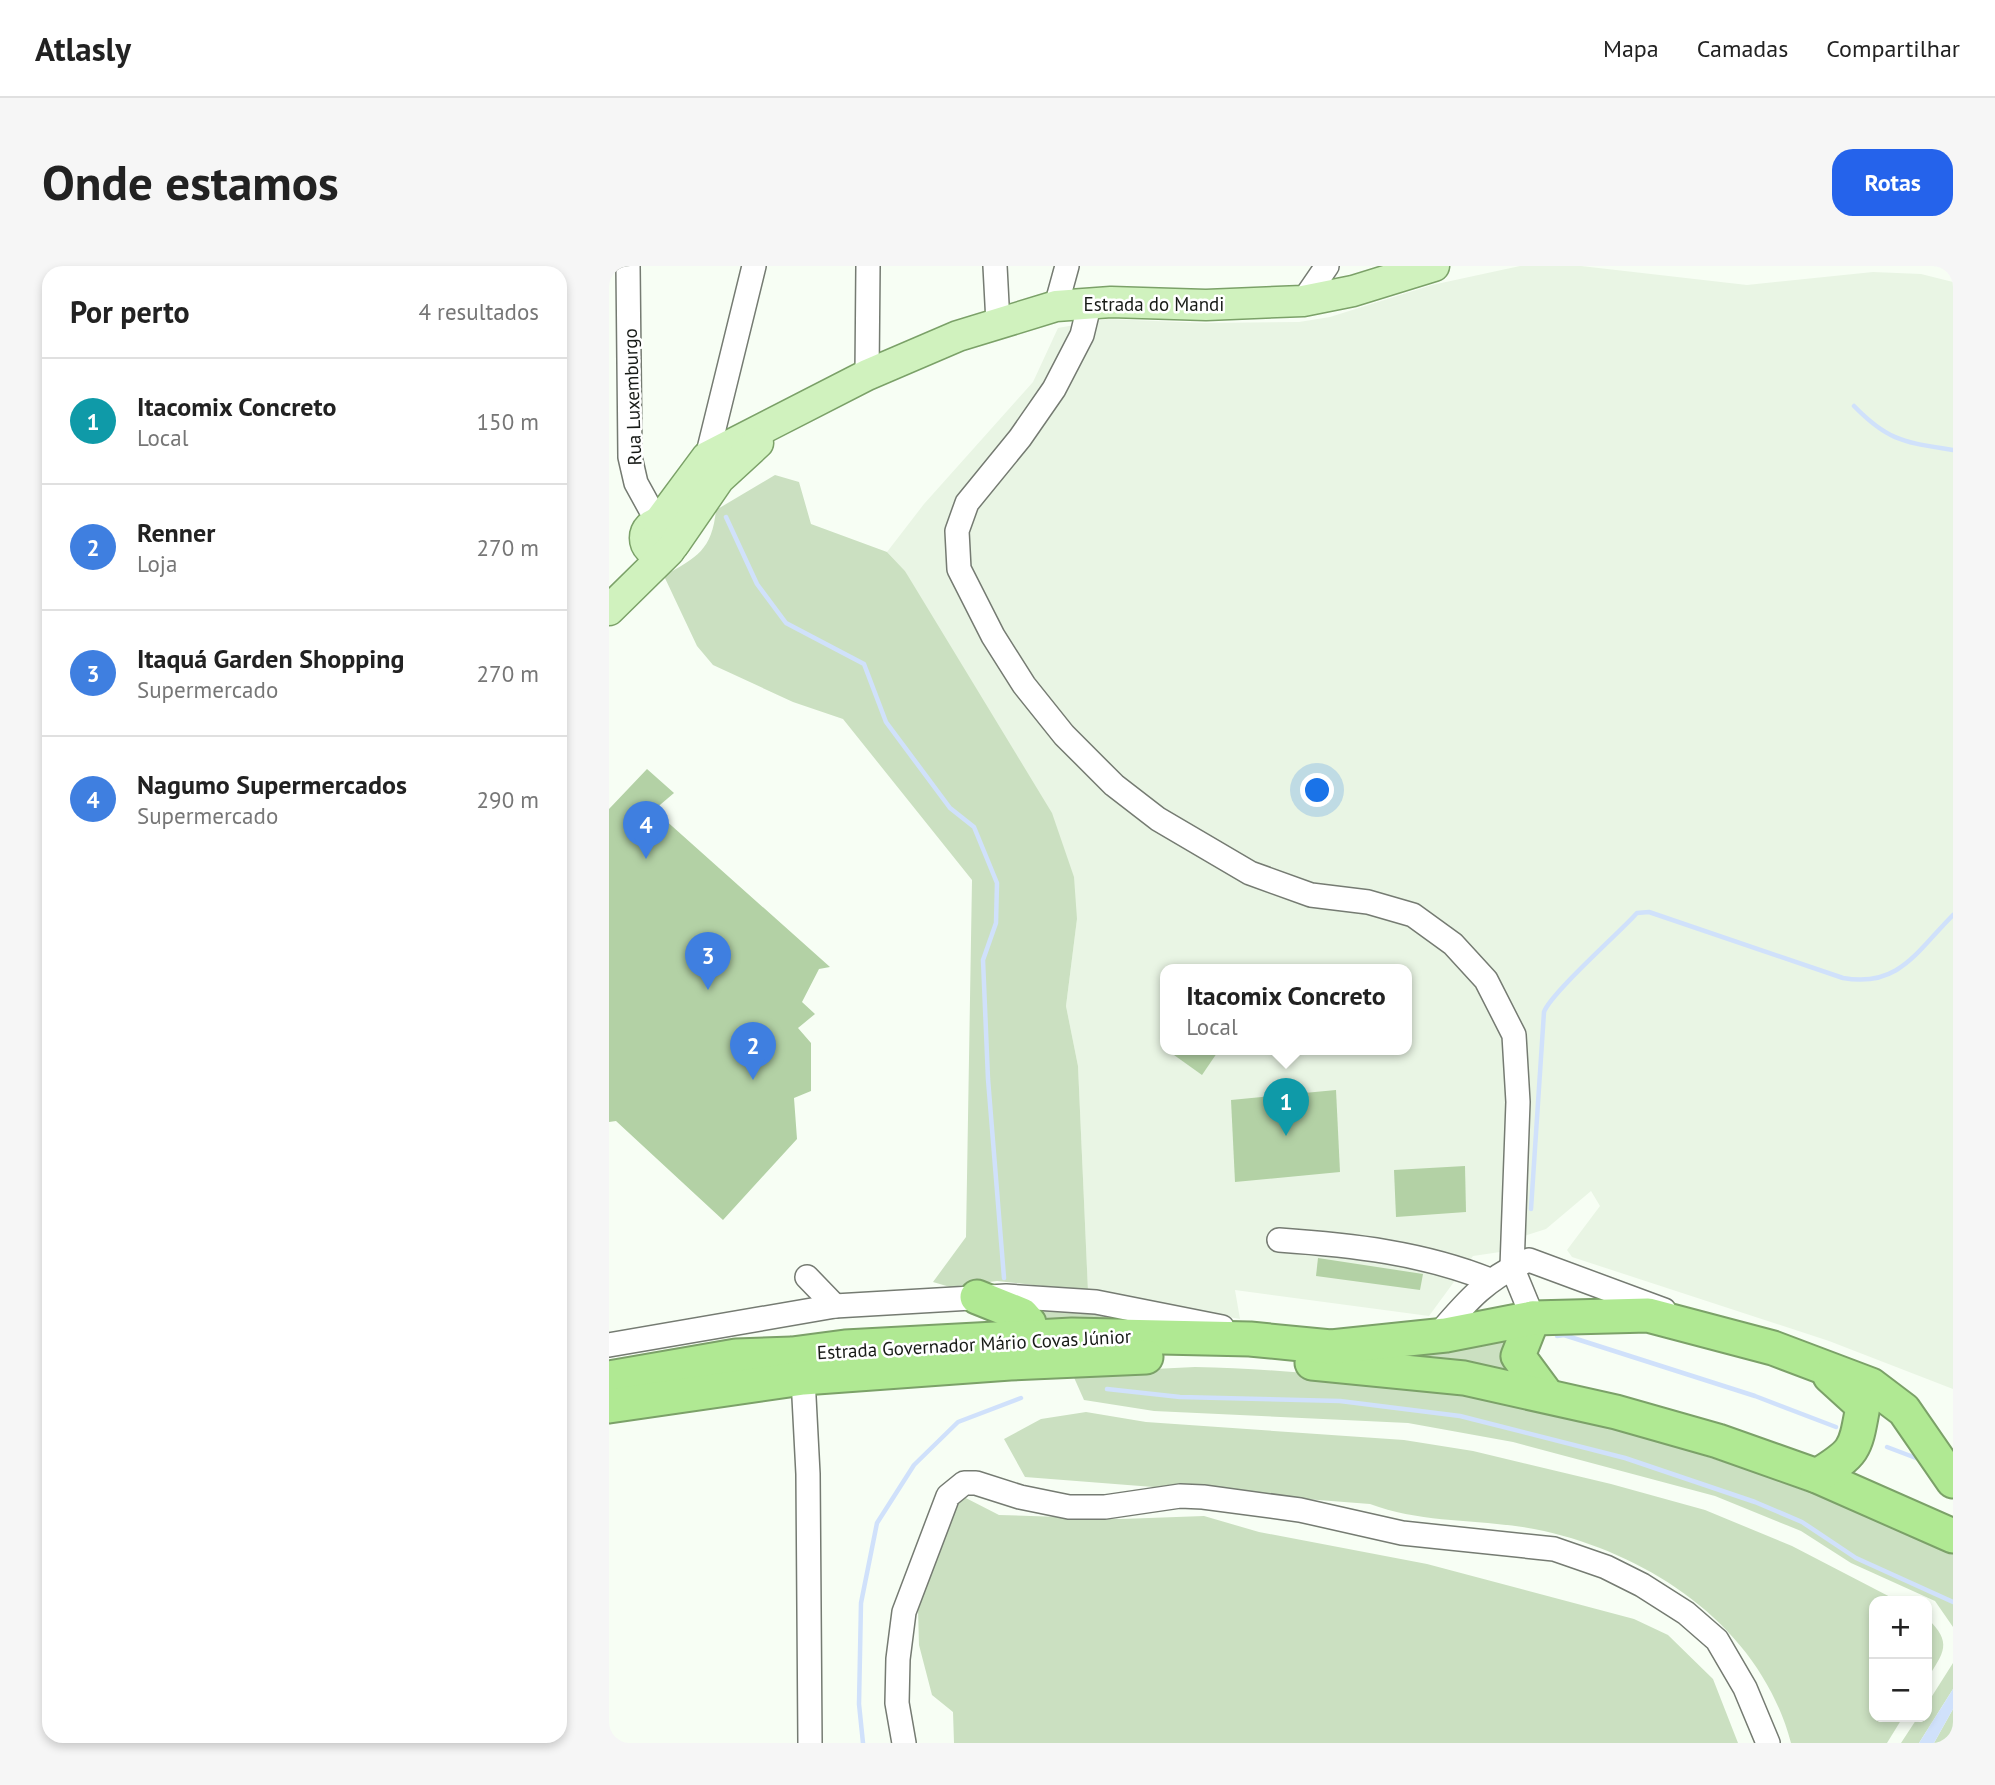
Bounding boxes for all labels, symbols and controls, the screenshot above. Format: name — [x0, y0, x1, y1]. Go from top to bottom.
text: Atlasly — [35, 27, 131, 70]
text: Mapa — [1603, 33, 1659, 64]
text: Camadas — [1697, 33, 1788, 64]
text: Compartilhar — [1826, 33, 1960, 64]
button: Rotas — [1832, 149, 1953, 216]
text: Onde estamos — [42, 150, 339, 214]
text: Por perto — [70, 292, 190, 331]
street label: Estrada do Mandi — [1084, 292, 1224, 316]
text: 4 resultados — [418, 297, 539, 326]
street label: Rua Luxemburgo — [618, 328, 646, 466]
text: Itacomix Concreto — [137, 390, 336, 423]
text: 1 — [86, 407, 100, 436]
text: 150 m — [477, 407, 539, 436]
text: Local — [137, 423, 188, 452]
text: Renner — [137, 516, 215, 549]
text: 2 — [86, 533, 100, 562]
text: 270 m — [477, 533, 539, 562]
text: Loja — [137, 549, 177, 578]
text: Itaquá Garden Shopping — [137, 642, 404, 675]
text: 3 — [86, 659, 100, 688]
text: 270 m — [477, 659, 539, 688]
text: Supermercado — [137, 675, 278, 704]
text: Nagumo Supermercados — [137, 768, 407, 801]
your location — [1300, 773, 1334, 807]
text: 4 — [86, 785, 100, 814]
text: 290 m — [477, 785, 539, 814]
text: Supermercado — [137, 801, 278, 830]
pin: 4 — [623, 801, 669, 859]
pin: 3 — [685, 932, 731, 990]
popup — [1160, 964, 1412, 1055]
text: Itacomix Concreto — [1186, 979, 1386, 1012]
text: Local — [1186, 1012, 1238, 1041]
pin: 2 — [730, 1022, 776, 1080]
pin: 1 — [1263, 1078, 1309, 1136]
street label: Estrada Governador Mário Covas Júnior — [816, 1324, 1132, 1364]
map controls — [1869, 1596, 1932, 1722]
button: + — [1869, 1596, 1932, 1659]
button: − — [1869, 1659, 1932, 1722]

